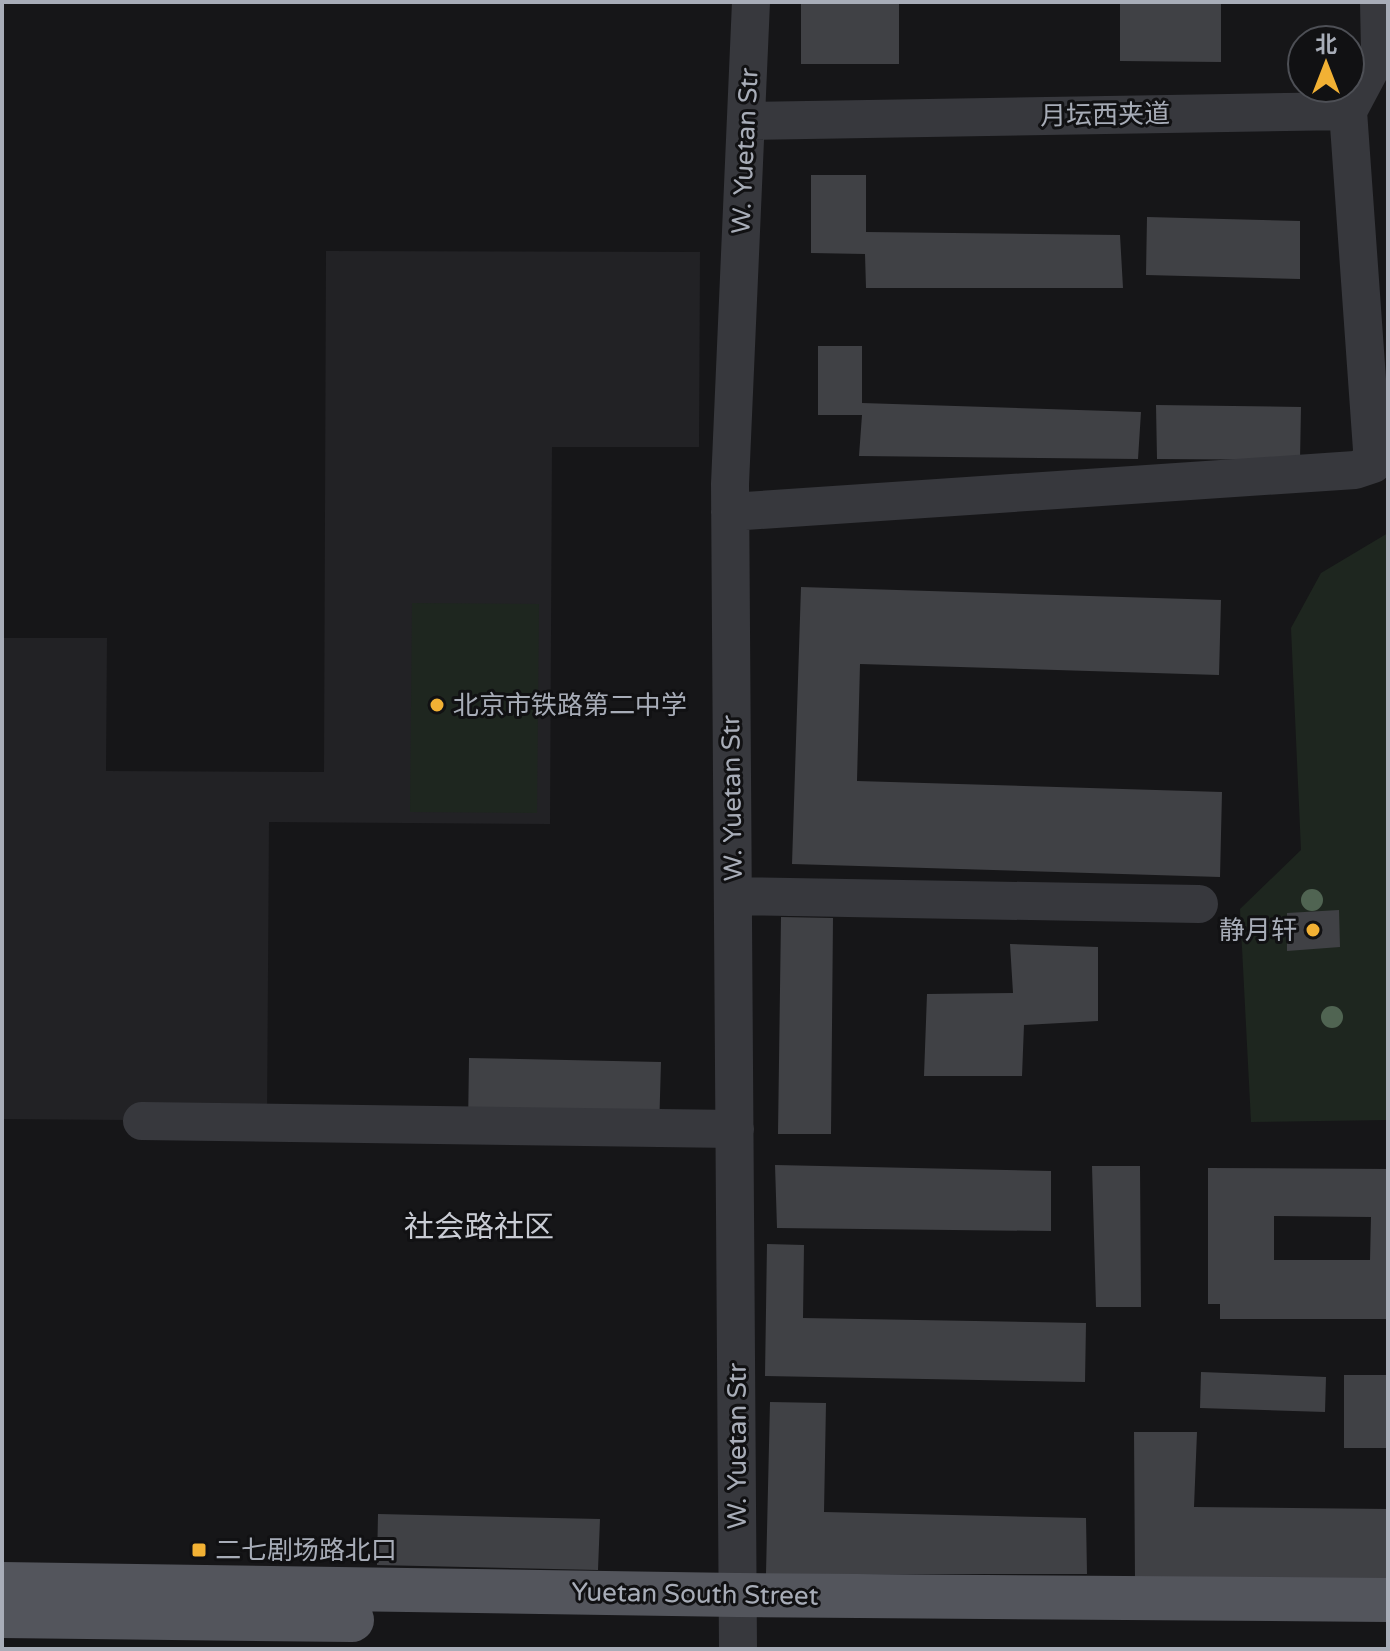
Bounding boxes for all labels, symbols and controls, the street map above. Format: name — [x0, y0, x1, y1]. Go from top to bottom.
north arrow — [1286, 24, 1366, 104]
text: 北 — [1315, 32, 1337, 58]
street label: W. Yuetan Str — [725, 67, 765, 235]
street label: 月坛西夹道 — [1040, 98, 1170, 132]
place label: 北京市铁路第二中学 — [453, 690, 687, 721]
marker: 北京市铁路第二中学 — [428, 696, 446, 714]
street label: W. Yuetan Str — [715, 715, 749, 881]
place label: 静月轩 — [1219, 915, 1297, 946]
marker: 静月轩 — [1304, 921, 1322, 939]
district label: 社会路社区 — [404, 1209, 554, 1246]
street label: W. Yuetan Str — [722, 1363, 753, 1529]
place label: 二七剧场路北口 — [215, 1535, 397, 1566]
marker: 二七剧场路北口 — [190, 1541, 208, 1559]
street label: Yuetan South Street — [571, 1576, 819, 1612]

